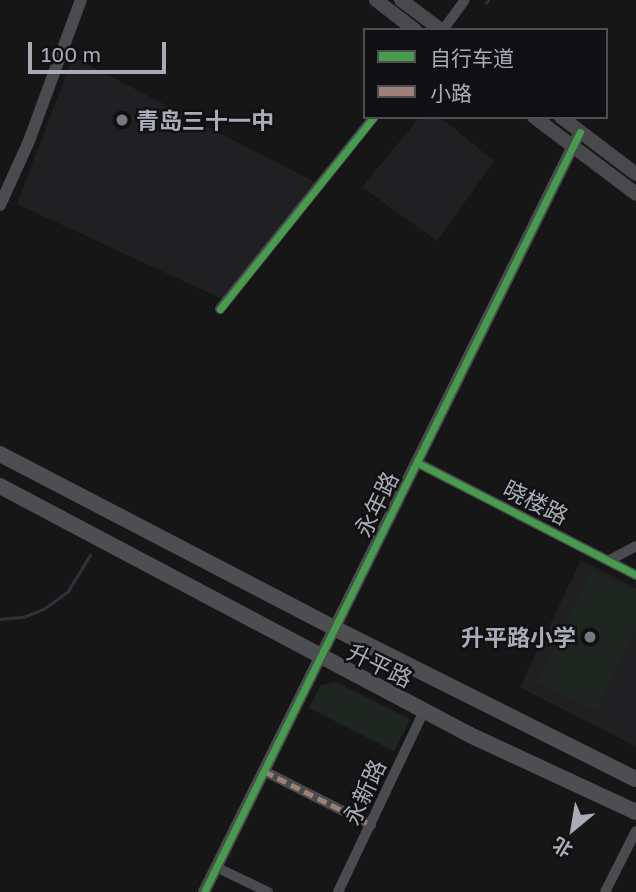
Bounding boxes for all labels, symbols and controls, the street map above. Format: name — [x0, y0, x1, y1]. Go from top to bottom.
scale bar — [32, 28, 170, 72]
legend — [363, 28, 608, 119]
text: 100 m — [41, 41, 101, 67]
text: 自行车道 — [430, 45, 514, 71]
text: 小路 — [430, 80, 472, 106]
place label: 青岛三十一中 — [136, 106, 274, 134]
marker: 青岛三十一中 — [114, 112, 130, 128]
street label: 永年路 — [348, 467, 404, 541]
street label: 晓楼路 — [499, 474, 573, 530]
place label: 升平路小学 — [461, 623, 576, 651]
marker: 升平路小学 — [582, 629, 598, 645]
street label: 升平路 — [343, 637, 417, 693]
street label: 永新路 — [337, 755, 391, 829]
north arrow — [538, 794, 608, 864]
text: 北 — [548, 833, 576, 862]

